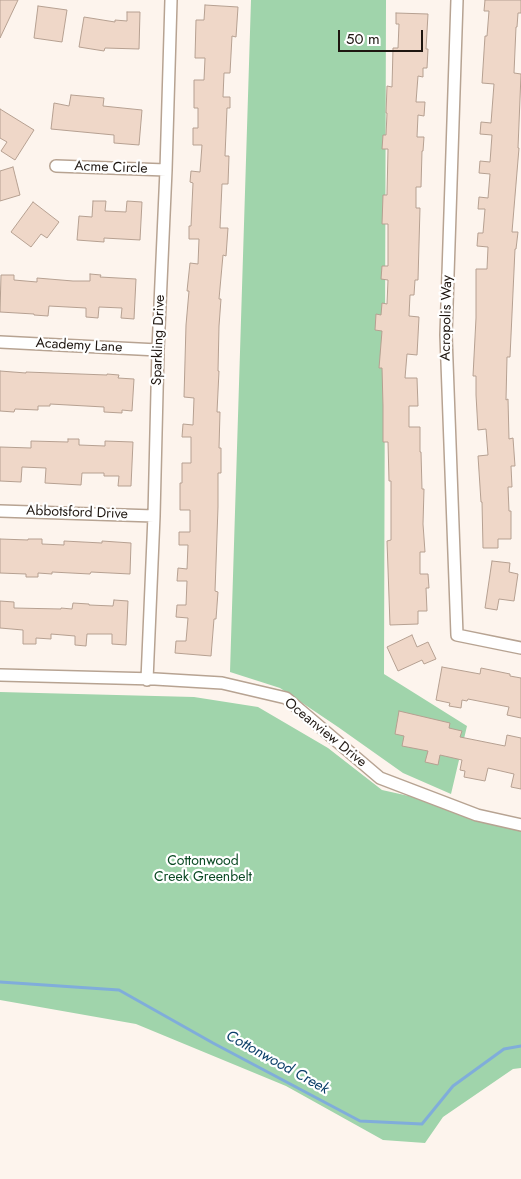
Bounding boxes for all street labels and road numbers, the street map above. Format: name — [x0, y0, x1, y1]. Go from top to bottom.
street label: Acme Circle — [74, 158, 148, 178]
street label: Acropolis Way — [438, 275, 456, 361]
street label: Sparkling Drive — [149, 294, 169, 386]
street label: Academy Lane — [35, 335, 123, 357]
street label: Abbotsford Drive — [26, 503, 128, 523]
street label: Oceanview Drive — [281, 695, 369, 771]

